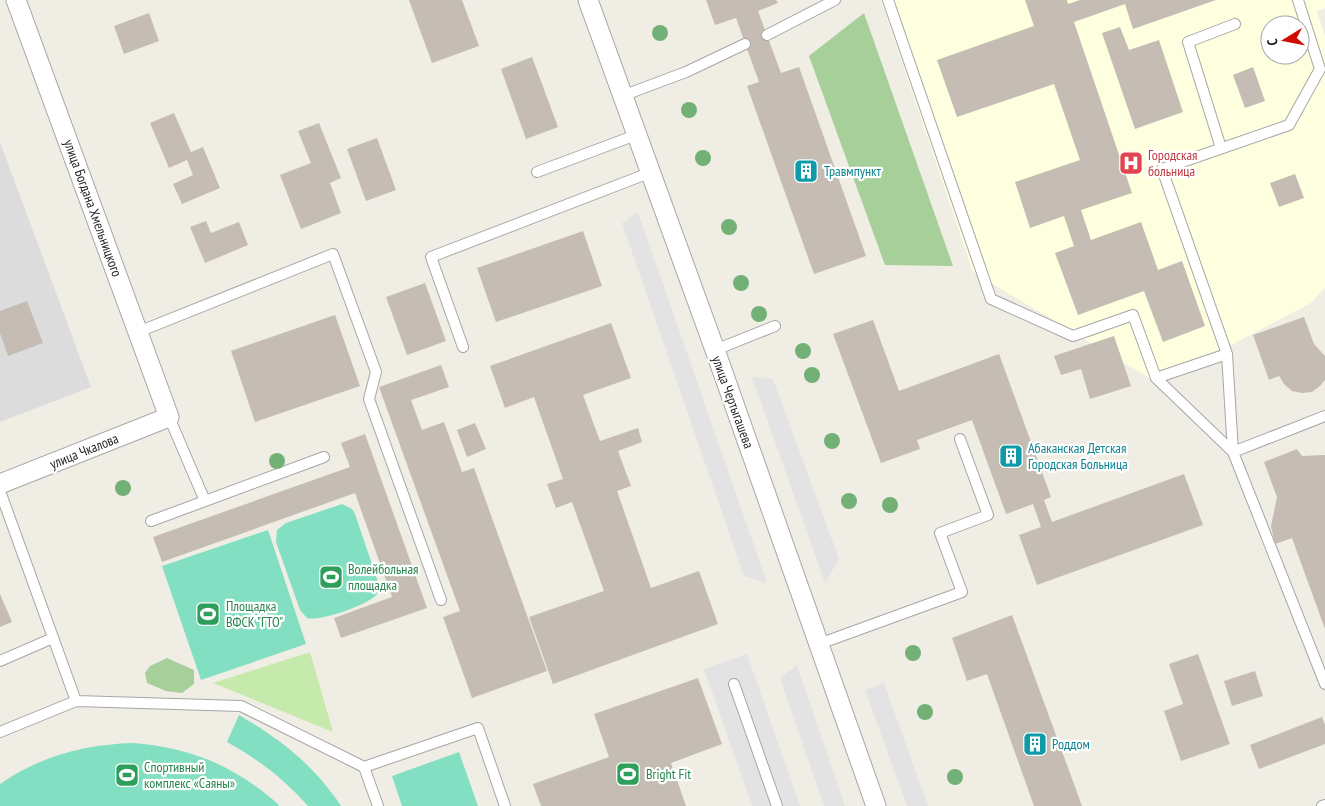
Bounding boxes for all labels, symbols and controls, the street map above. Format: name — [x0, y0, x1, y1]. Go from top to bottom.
north arrow — [1260, 15, 1310, 65]
text: С — [1263, 37, 1282, 47]
street label: улица Богдана Хмельницкого — [60, 137, 126, 279]
place label: Городская больница — [1148, 146, 1198, 180]
hospital icon: Городская больница — [1118, 150, 1144, 176]
building icon: Травмпункт — [793, 158, 819, 184]
place label: Травмпункт — [824, 162, 881, 180]
street label: улица Чертыгашева — [708, 353, 758, 451]
street label: улица Чкалова — [47, 429, 121, 473]
place label: Абаканская Детская Городская Больница — [1028, 439, 1128, 473]
building icon: Абаканская Детская Городская Больница — [998, 443, 1024, 469]
place label: Волейбольная площадка — [348, 560, 418, 594]
sports icon: Волейбольная площадка — [318, 564, 344, 590]
place label: Площадка ВФСК "ГТО" — [226, 597, 283, 631]
sports icon: Площадка ВФСК "ГТО" — [195, 601, 221, 627]
building icon: Роддом — [1022, 731, 1048, 757]
place label: Роддом — [1052, 735, 1090, 753]
place label: Спортивный комплекс «Саяны» — [144, 758, 235, 792]
sports icon: Bright Fit — [615, 761, 641, 787]
sports icon: Спортивный комплекс «Саяны» — [114, 762, 140, 788]
place label: Bright Fit — [646, 765, 691, 783]

